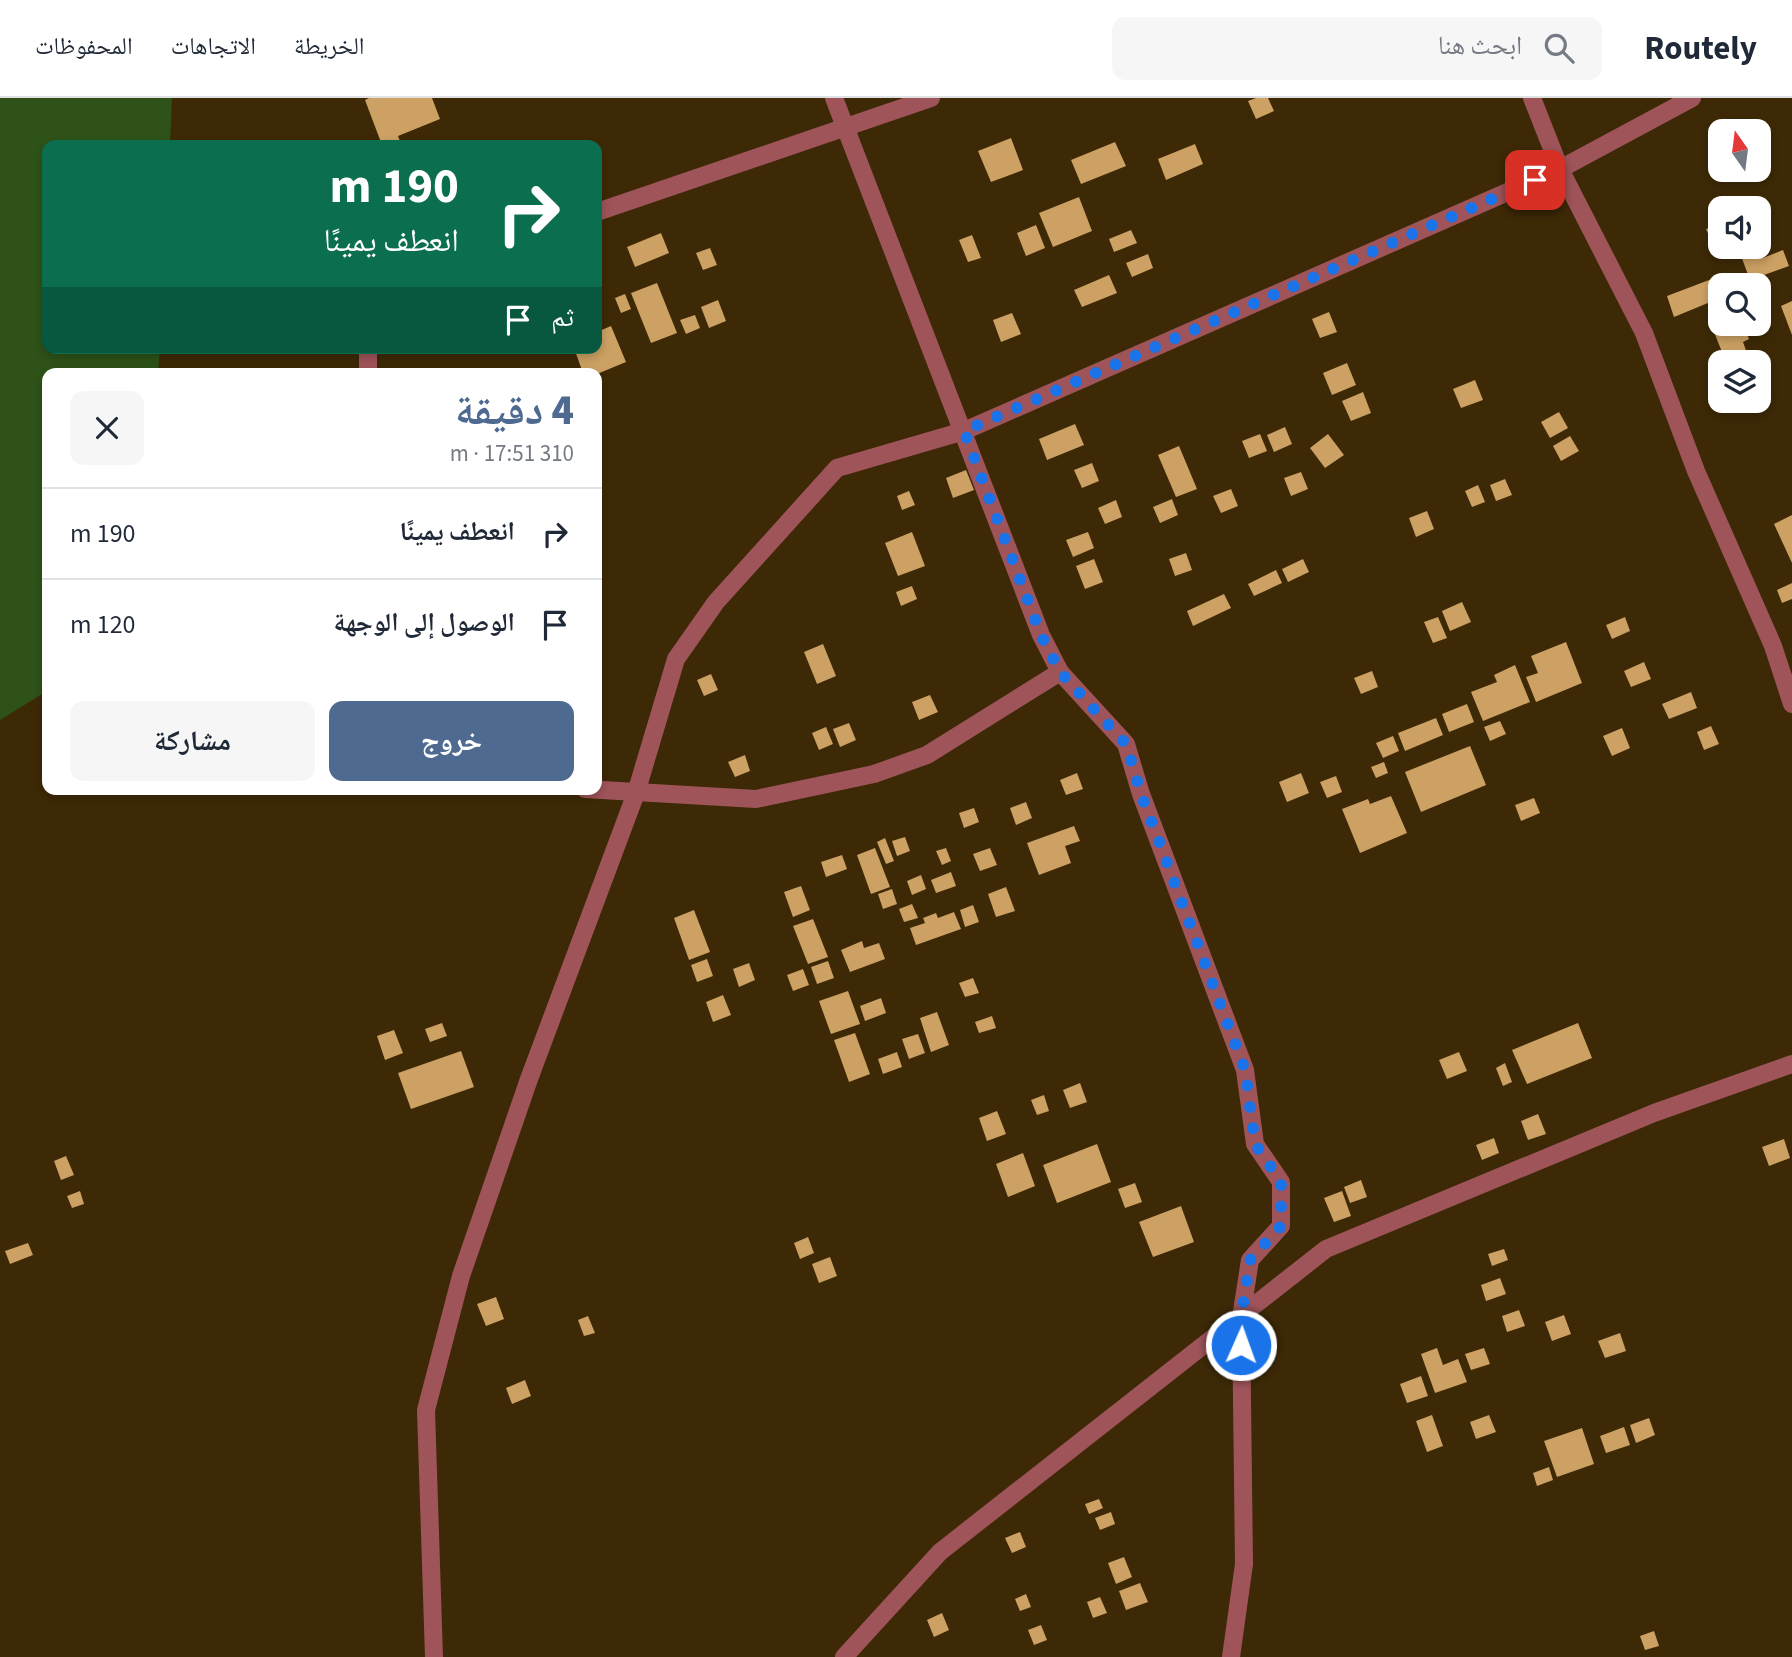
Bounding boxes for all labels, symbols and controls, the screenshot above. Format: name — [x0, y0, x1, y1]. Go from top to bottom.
search box — [1112, 17, 1602, 80]
text: Routely — [1644, 25, 1757, 72]
text: ابحث هنا — [1438, 27, 1522, 64]
text: المحفوظات — [35, 29, 133, 64]
text: الاتجاهات — [171, 29, 256, 64]
text: الخريطة — [294, 29, 365, 64]
icon: search — [1540, 29, 1578, 67]
north arrow — [1708, 119, 1771, 182]
map controls — [1708, 119, 1771, 413]
pin — [1505, 150, 1565, 210]
text: 190 m — [330, 152, 459, 222]
icon: arrive — [1516, 161, 1554, 199]
icon: right — [483, 168, 574, 259]
button: sound — [1708, 196, 1771, 259]
text: انعطف يمينًا — [324, 218, 459, 264]
button: search — [1708, 273, 1771, 336]
text: ثم — [551, 299, 574, 336]
icon: arrive — [499, 301, 537, 339]
button: layers — [1708, 350, 1771, 413]
text: 4 دقيقة — [455, 381, 574, 441]
button: close — [70, 391, 144, 465]
text: 310 m · 17:51 — [450, 437, 574, 470]
text: انعطف يمينًا — [400, 513, 515, 550]
text: 190 m — [70, 515, 136, 552]
icon: right — [536, 515, 574, 553]
text: الوصول إلى الوجهة — [334, 604, 515, 641]
text: 120 m — [70, 606, 136, 643]
icon: arrive — [536, 606, 574, 644]
button: مشاركة — [70, 701, 315, 781]
button: خروج — [329, 701, 574, 781]
position arrow — [1204, 1308, 1278, 1382]

